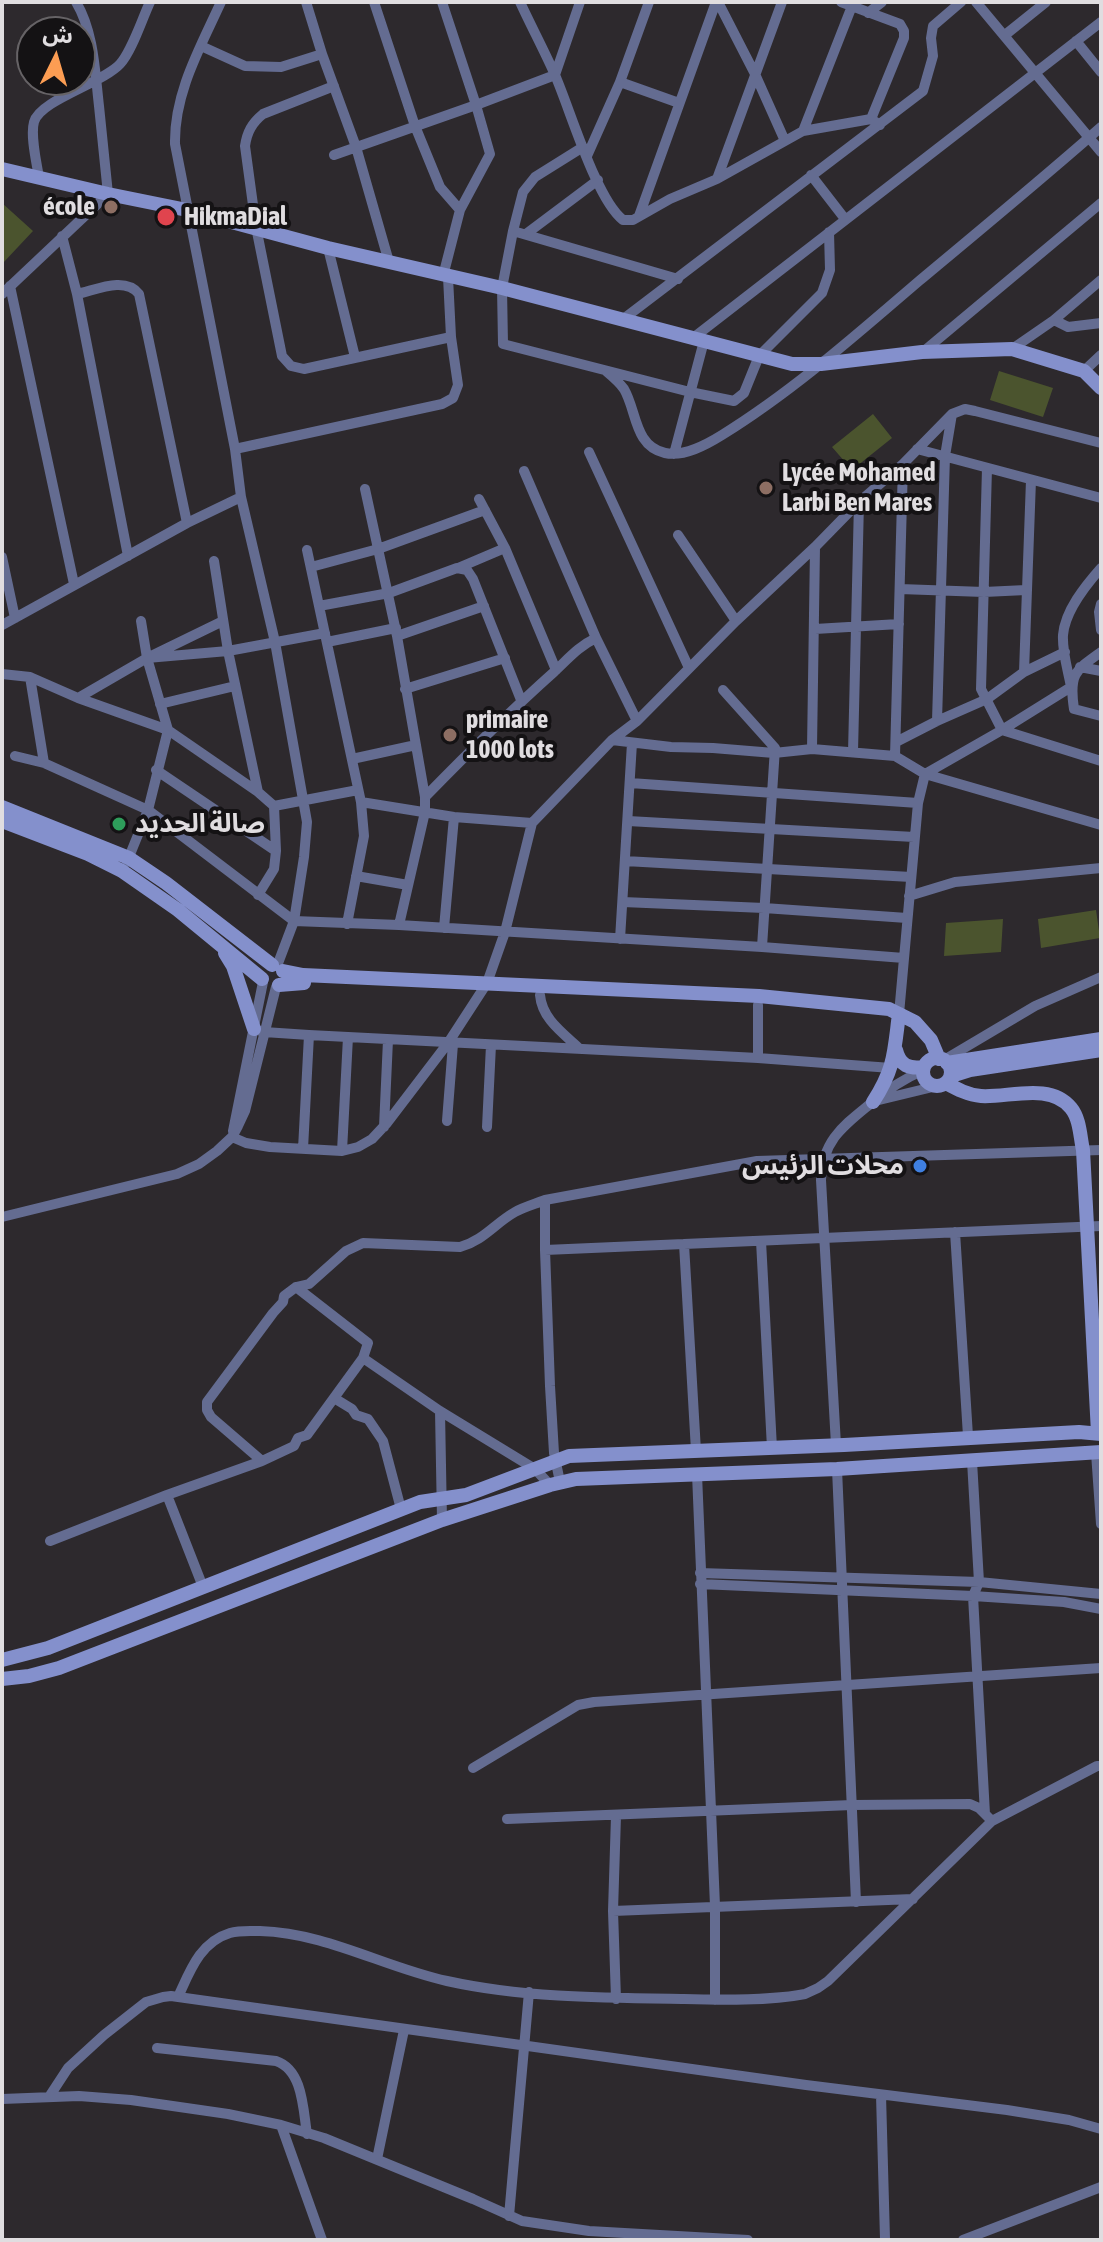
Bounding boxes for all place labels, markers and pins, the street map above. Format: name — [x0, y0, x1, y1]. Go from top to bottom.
place label: école — [43, 191, 95, 223]
marker: école — [102, 198, 120, 216]
place label: HikmaDial — [184, 201, 287, 233]
marker: HikmaDial — [155, 206, 177, 228]
place label: Lycée Mohamed Larbi Ben Mares — [782, 457, 935, 518]
marker: Lycée Mohamed Larbi Ben Mares — [757, 479, 775, 497]
place label: primaire 1000 lots — [466, 704, 554, 766]
marker: primaire 1000 lots — [441, 726, 459, 744]
place label: صالة الحديد — [135, 808, 265, 840]
marker: صالة الحديد — [110, 815, 128, 833]
place label: محلات الرئيس — [742, 1150, 904, 1182]
marker: محلات الرئيس — [911, 1157, 929, 1175]

